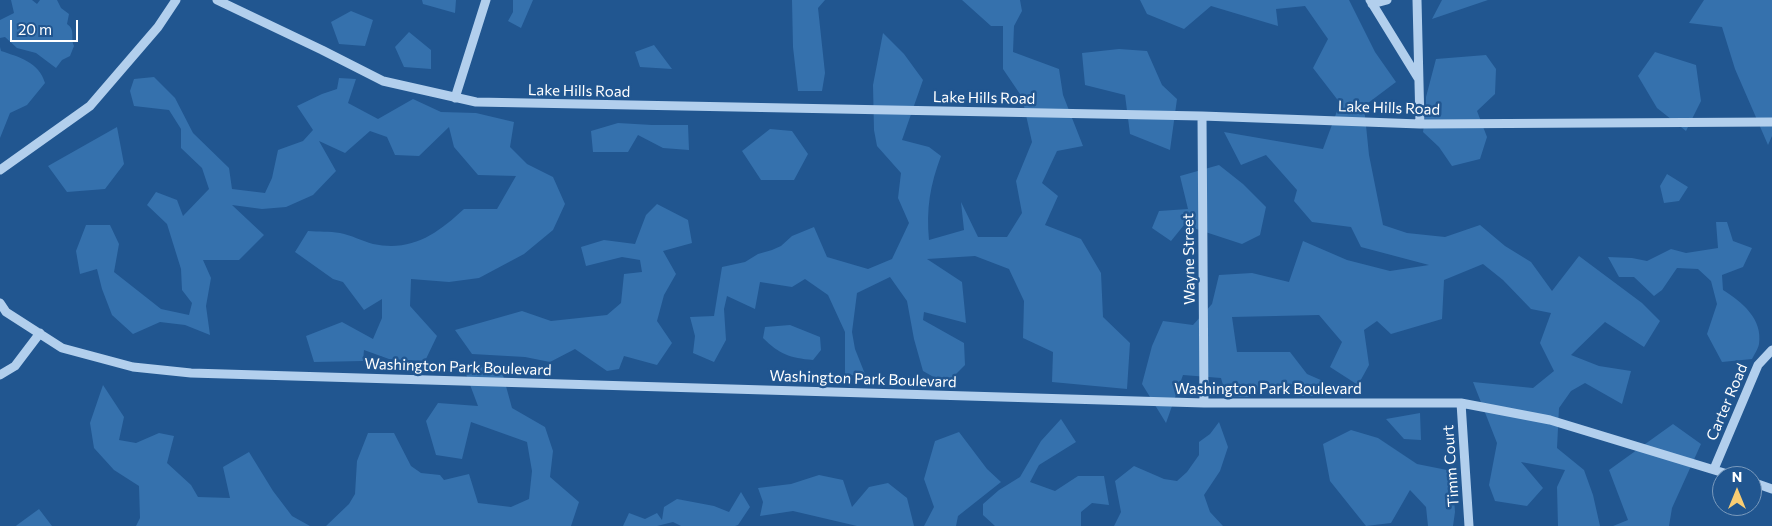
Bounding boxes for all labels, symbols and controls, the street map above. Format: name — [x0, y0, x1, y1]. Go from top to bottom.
scale bar — [12, 10, 80, 42]
text: 20 m — [18, 20, 52, 38]
street label: Lake Hills Road — [528, 81, 630, 101]
street label: Lake Hills Road — [933, 88, 1035, 108]
street label: Lake Hills Road — [1337, 97, 1441, 119]
street label: Wayne Street — [1179, 213, 1199, 305]
street label: Washington Park Boulevard — [364, 355, 552, 379]
street label: Carter Road — [1703, 361, 1751, 443]
street label: Washington Park Boulevard — [769, 367, 957, 391]
street label: Washington Park Boulevard — [1174, 380, 1362, 398]
street label: Timm Court — [1439, 424, 1463, 508]
north arrow — [1712, 466, 1762, 516]
text: N — [1732, 468, 1742, 485]

